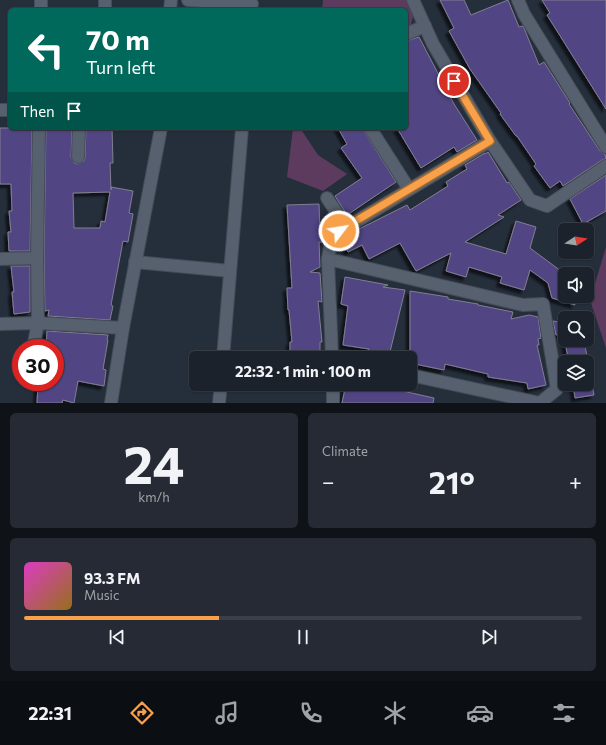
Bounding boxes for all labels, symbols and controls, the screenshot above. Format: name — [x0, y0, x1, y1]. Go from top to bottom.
text: 70 m — [86, 22, 150, 56]
icon: left — [20, 24, 72, 76]
text: Turn left — [86, 56, 155, 78]
pin — [437, 64, 471, 98]
icon: arrive — [443, 70, 465, 92]
icon: arrive — [63, 100, 85, 122]
text: Then — [20, 102, 55, 120]
position arrow — [318, 210, 360, 252]
north arrow — [558, 223, 594, 259]
map controls — [558, 223, 594, 391]
button: sound — [558, 267, 594, 303]
button: search — [558, 311, 594, 347]
speed limit sign: 30 — [12, 339, 64, 391]
button: layers — [558, 355, 594, 391]
text: 22:32 · 1 min · 100 m — [235, 362, 371, 380]
text: 24 — [124, 431, 184, 495]
text: Climate — [322, 443, 368, 459]
text: 21° — [429, 463, 475, 500]
text: − — [322, 468, 335, 495]
text: + — [569, 468, 582, 495]
text: km/h — [138, 489, 170, 505]
text: 93.3 FM — [84, 569, 140, 587]
text: Music — [84, 587, 119, 603]
icon: previous — [106, 626, 128, 648]
icon: pause — [292, 626, 314, 648]
icon: next — [478, 626, 500, 648]
icon: directions — [128, 699, 156, 727]
icon: music — [213, 699, 241, 727]
icon: phone — [297, 699, 325, 727]
icon: climate — [381, 699, 409, 727]
icon: car — [466, 699, 494, 727]
icon: filters — [550, 699, 578, 727]
text: 22:31 — [28, 702, 72, 724]

